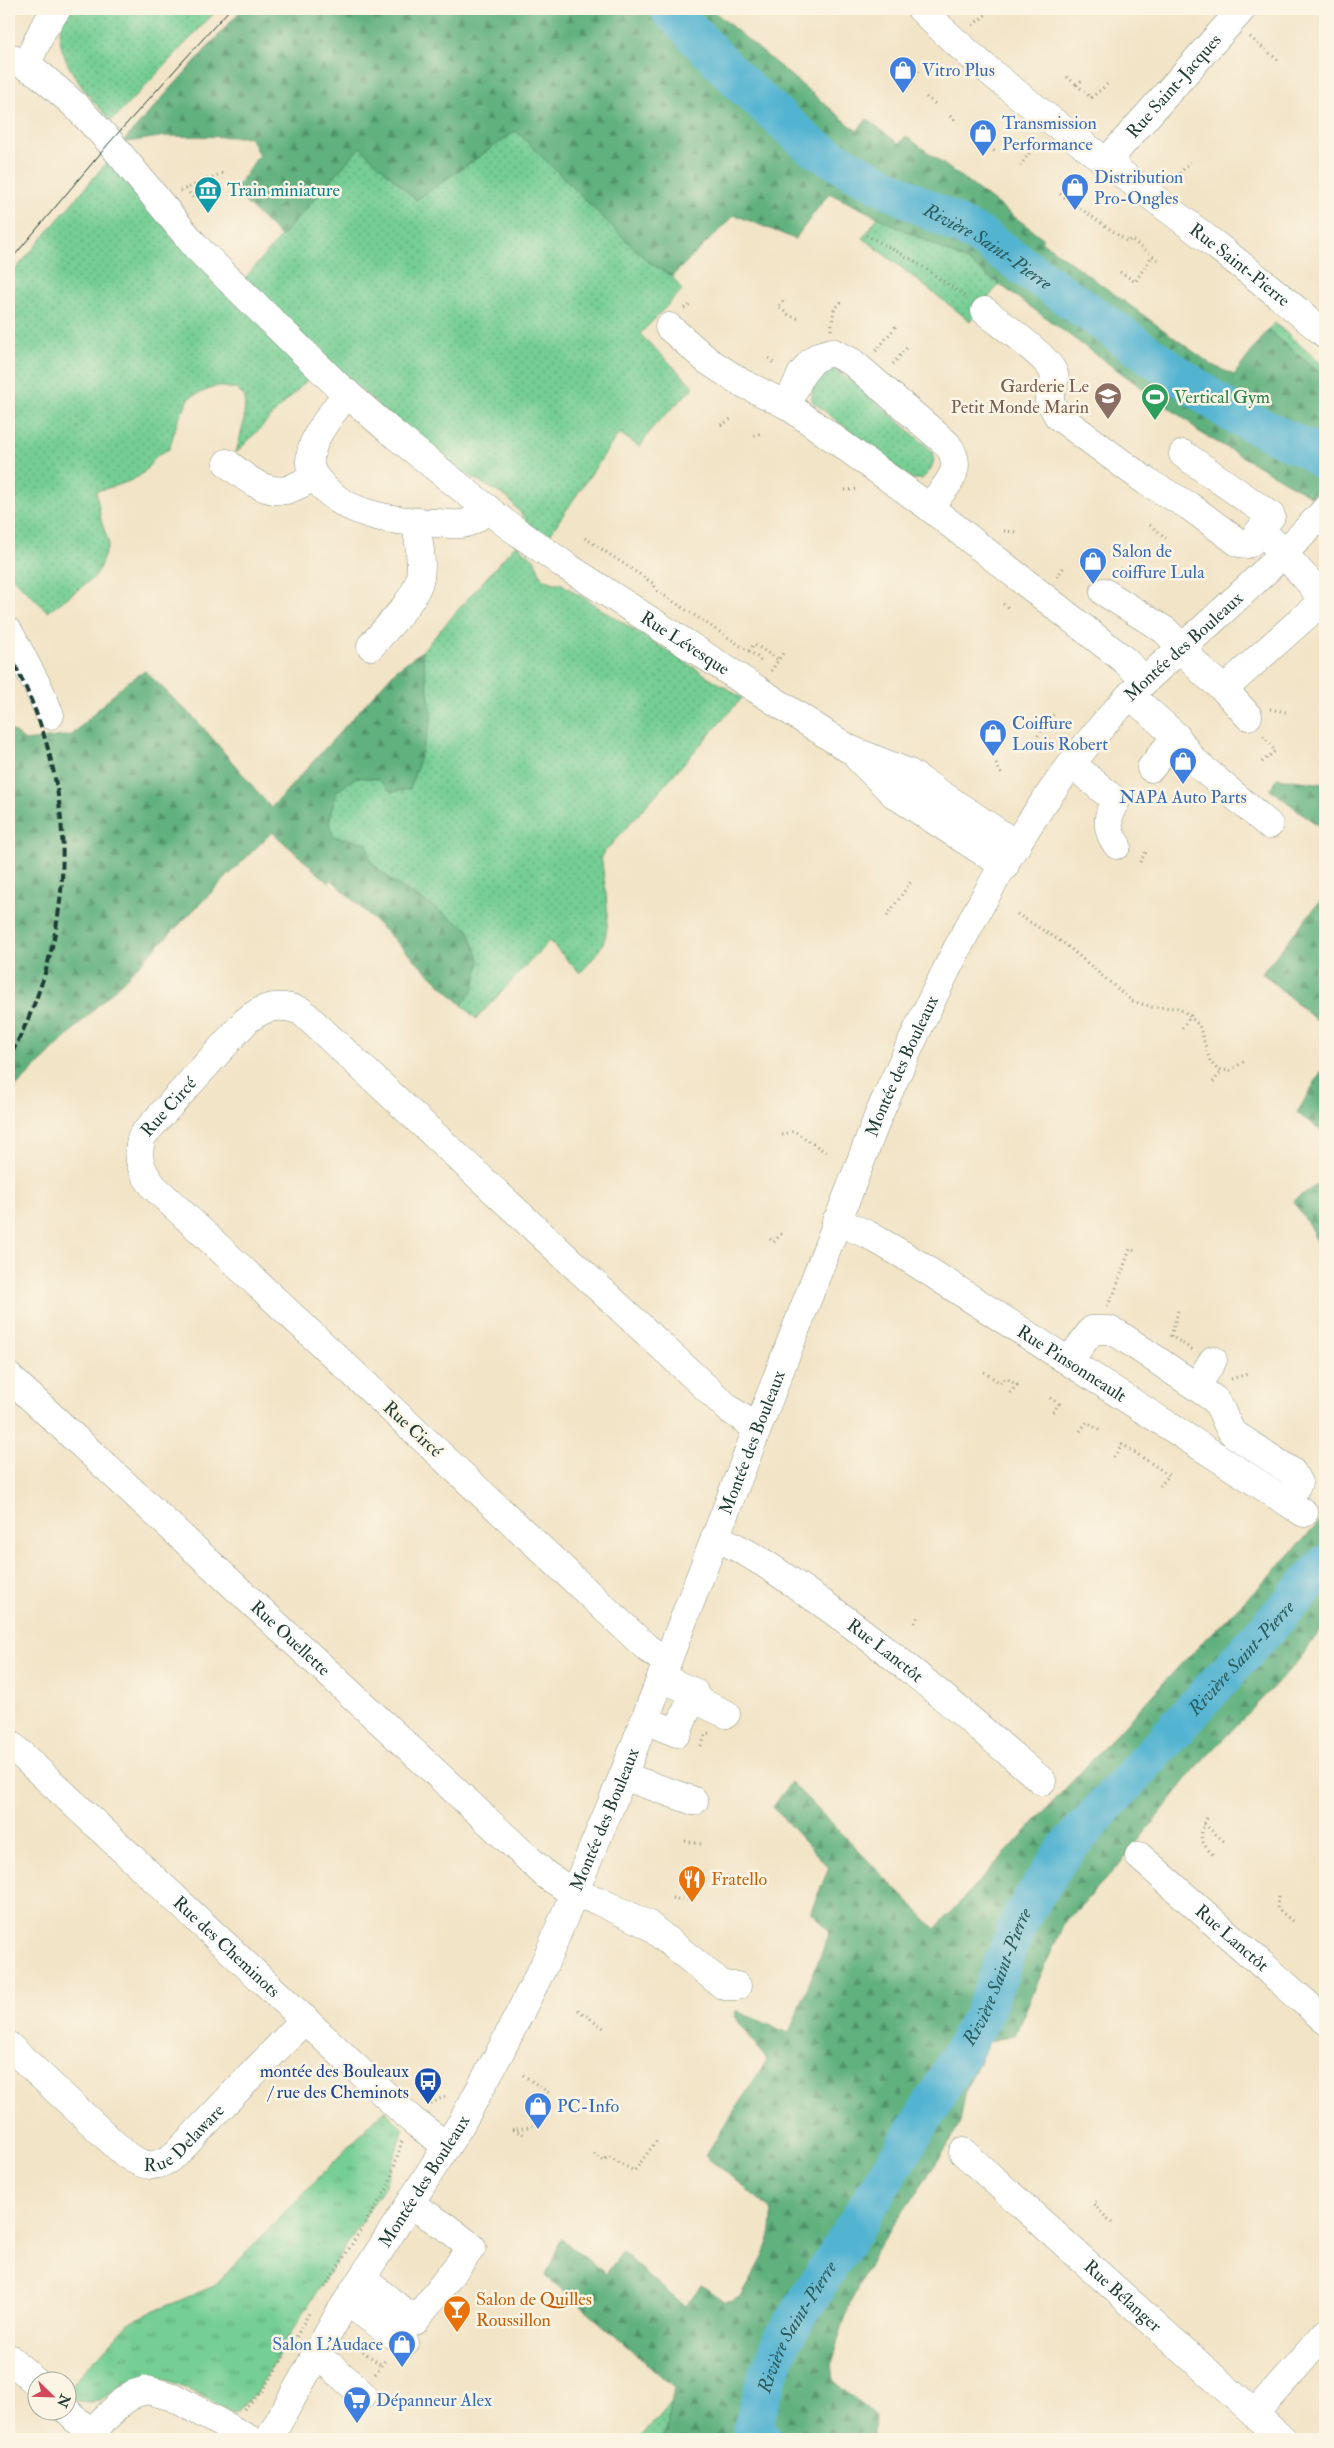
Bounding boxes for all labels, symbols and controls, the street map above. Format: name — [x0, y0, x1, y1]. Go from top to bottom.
street label: Rue Saint-Jacques — [1122, 29, 1227, 143]
shop icon: Vitro Plus — [888, 55, 918, 94]
place label: Vitro Plus — [922, 59, 995, 82]
place label: Transmission Performance — [1002, 112, 1097, 156]
shop icon: Transmission Performance — [968, 118, 998, 157]
place label: Distribution Pro-Ongles — [1094, 166, 1183, 210]
shop icon: Distribution Pro-Ongles — [1060, 172, 1090, 211]
museum icon: Train miniature — [193, 175, 223, 214]
place label: Train miniature — [227, 179, 340, 202]
water label: Rivière Saint-Pierre — [919, 197, 1057, 296]
street label: Rue Saint-Pierre — [1185, 218, 1295, 312]
place label: Garderie Le Petit Monde Marin — [951, 375, 1089, 419]
school or university icon: Garderie Le Petit Monde Marin — [1093, 381, 1123, 420]
sports icon: Vertical Gym — [1140, 382, 1170, 421]
place label: Vertical Gym — [1174, 386, 1270, 409]
place label: Salon de coiffure Lula — [1112, 540, 1205, 584]
shop icon: Salon de coiffure Lula — [1078, 546, 1108, 585]
street label: Montée des Bouleaux — [1119, 587, 1248, 707]
street label: Rue Lévesque — [636, 606, 734, 681]
place label: Coiffure Louis Robert — [1012, 712, 1108, 756]
shop icon: Coiffure Louis Robert — [978, 718, 1008, 757]
shop icon: NAPA Auto Parts — [1168, 746, 1198, 785]
place label: NAPA Auto Parts — [1119, 786, 1247, 809]
street label: Montée des Bouleaux — [860, 992, 944, 1140]
street label: Rue Circé — [136, 1072, 202, 1142]
street label: Rue Pinsonneault — [1012, 1320, 1131, 1408]
street label: Montée des Bouleaux — [714, 1367, 791, 1518]
street label: Rue Circé — [378, 1396, 447, 1463]
water label: Rivière Saint-Pierre — [1182, 1595, 1300, 1721]
street label: Rue Ouellette — [245, 1596, 335, 1682]
street label: Rue Lanctôt — [842, 1614, 928, 1688]
street label: Montée des Bouleaux — [565, 1745, 645, 1895]
restaurant icon: Fratello — [677, 1864, 707, 1903]
place label: Fratello — [711, 1868, 767, 1891]
street label: Rue des Cheminots — [168, 1891, 285, 2003]
street label: Rue Lanctôt — [1190, 1900, 1273, 1977]
water label: Rivière Saint-Pierre — [957, 1902, 1037, 2051]
place label: montée des Bouleaux / rue des Cheminots — [260, 2060, 409, 2104]
bus stop icon: montée des Bouleaux / rue des Cheminots — [413, 2066, 443, 2105]
shop icon: PC-Info — [523, 2091, 553, 2130]
place label: PC-Info — [557, 2095, 620, 2118]
street label: Rue Delaware — [143, 2099, 230, 2177]
street label: Montée des Bouleaux — [374, 2111, 475, 2252]
street label: Rue Bélanger — [1079, 2255, 1166, 2337]
water label: Rivière Saint-Pierre — [752, 2256, 843, 2397]
place label: Salon de Quilles Roussillon — [476, 2288, 592, 2332]
bar icon: Salon de Quilles Roussillon — [442, 2294, 472, 2333]
shop icon: Salon L'Audace — [387, 2329, 417, 2368]
place label: Salon L'Audace — [272, 2333, 383, 2356]
north arrow — [28, 2370, 78, 2420]
supermarket icon: Dépanneur Alex — [342, 2385, 372, 2424]
place label: Dépanneur Alex — [376, 2389, 492, 2412]
text: N — [53, 2391, 74, 2410]

